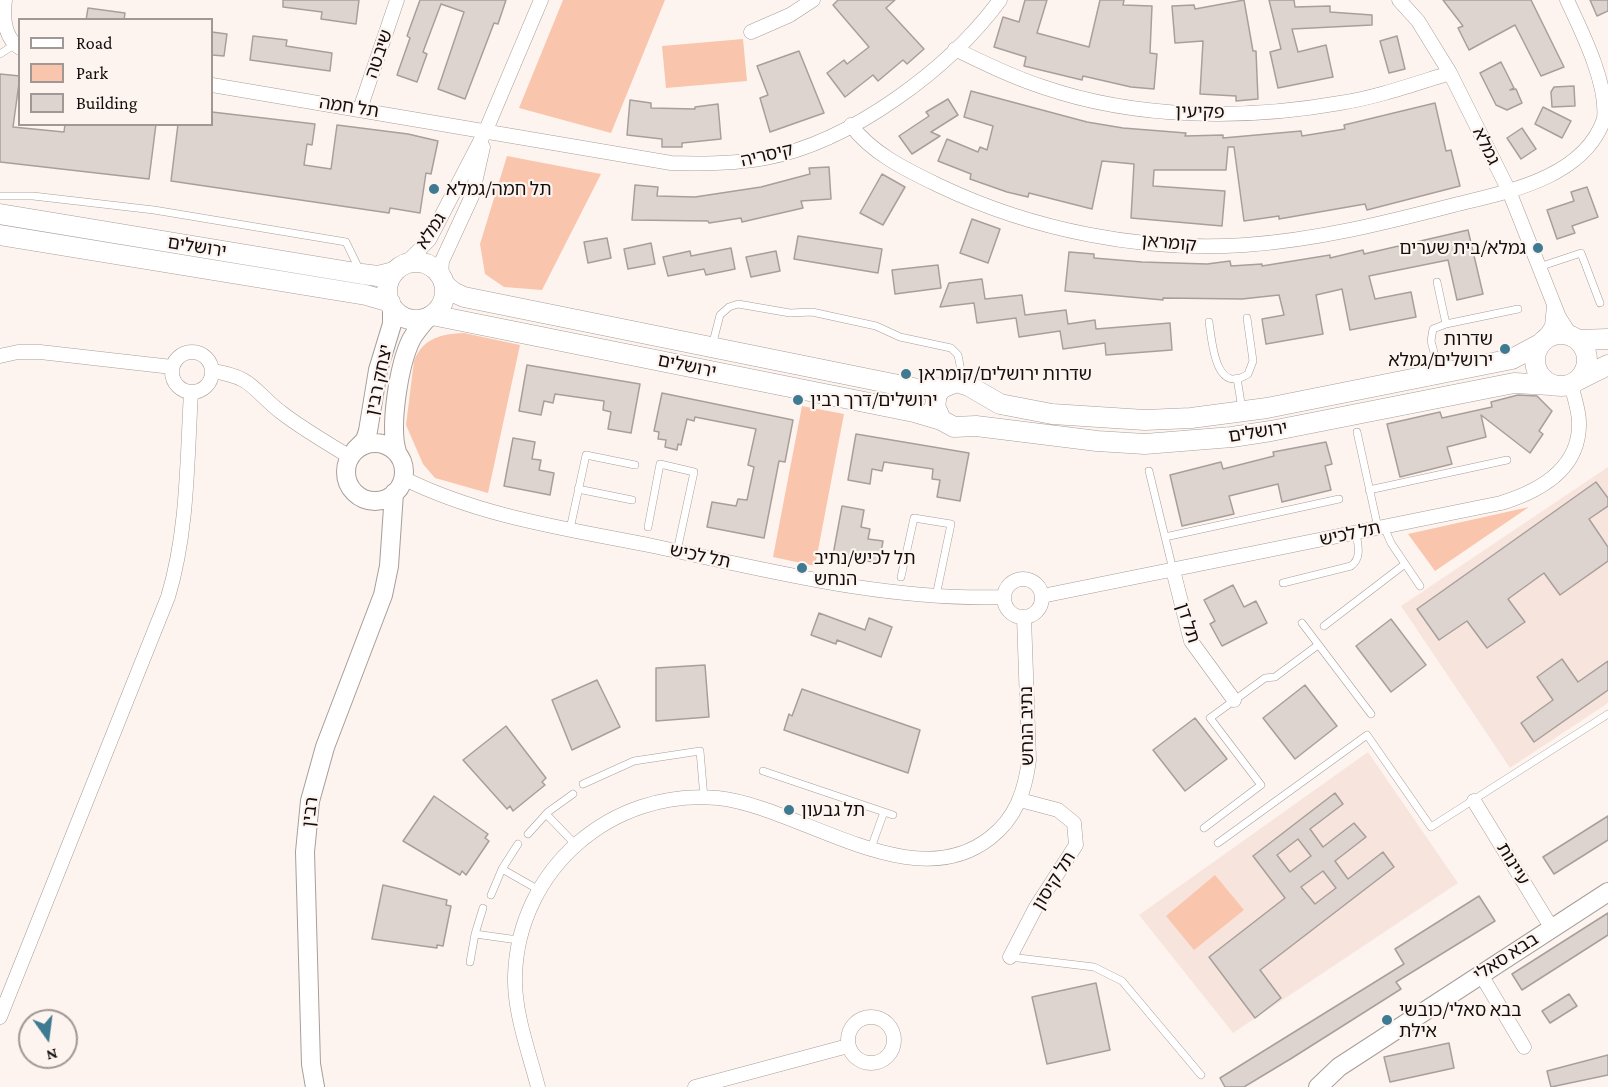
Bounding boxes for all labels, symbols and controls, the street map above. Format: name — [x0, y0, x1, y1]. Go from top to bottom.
legend — [18, 18, 213, 126]
street label: שיבטה — [361, 27, 397, 81]
text: Road — [76, 33, 113, 53]
text: Park — [76, 63, 108, 83]
street label: תל חמה — [318, 92, 380, 122]
text: Building — [76, 93, 137, 113]
street label: פקיעין — [1175, 101, 1225, 123]
street label: גמלא — [1468, 124, 1504, 168]
street label: קיסריה — [739, 138, 795, 172]
place label: תל חמה/גמלא — [446, 178, 552, 200]
marker: תל חמה/גמלא — [427, 182, 441, 196]
street label: גמלא — [411, 209, 451, 253]
street label: קומראן — [1141, 230, 1197, 256]
street label: ירושלים — [166, 232, 228, 262]
place label: גמלא/בית שערים — [1399, 237, 1526, 259]
marker: גמלא/בית שערים — [1531, 241, 1545, 255]
place label: שדרות ירושלים/גמלא — [1388, 328, 1493, 370]
street label: יצחק רבין — [361, 342, 397, 418]
marker: שדרות ירושלים/גמלא — [1498, 342, 1512, 356]
street label: ירושלים — [656, 349, 718, 383]
place label: שדרות ירושלים/קומראן — [918, 363, 1092, 385]
marker: שדרות ירושלים/קומראן — [899, 367, 913, 381]
place label: ירושלים/דרך רבין — [810, 389, 937, 411]
marker: ירושלים/דרך רבין — [791, 393, 805, 407]
street label: ירושלים — [1227, 417, 1289, 447]
street label: תל לכיש — [1318, 517, 1382, 551]
street label: תל לכיש — [668, 539, 732, 573]
place label: תל לכיש/נתיב הנחש — [814, 547, 915, 590]
marker: תל לכיש/נתיב הנחש — [795, 561, 809, 575]
street label: תל דן — [1171, 600, 1205, 646]
street label: נתיב הנחש — [1016, 686, 1038, 766]
street label: רבין — [297, 796, 323, 828]
place label: תל גבעון — [801, 799, 865, 821]
marker: תל גבעון — [782, 803, 796, 817]
street label: עיינות — [1492, 839, 1534, 889]
street label: תל קיסון — [1028, 848, 1080, 914]
street label: בבא סאלי — [1470, 928, 1542, 986]
place label: בבא סאלי/כובשי אילת — [1399, 999, 1522, 1042]
north arrow — [18, 1009, 78, 1069]
marker: בבא סאלי/כובשי אילת — [1380, 1013, 1394, 1027]
text: N — [45, 1045, 59, 1065]

